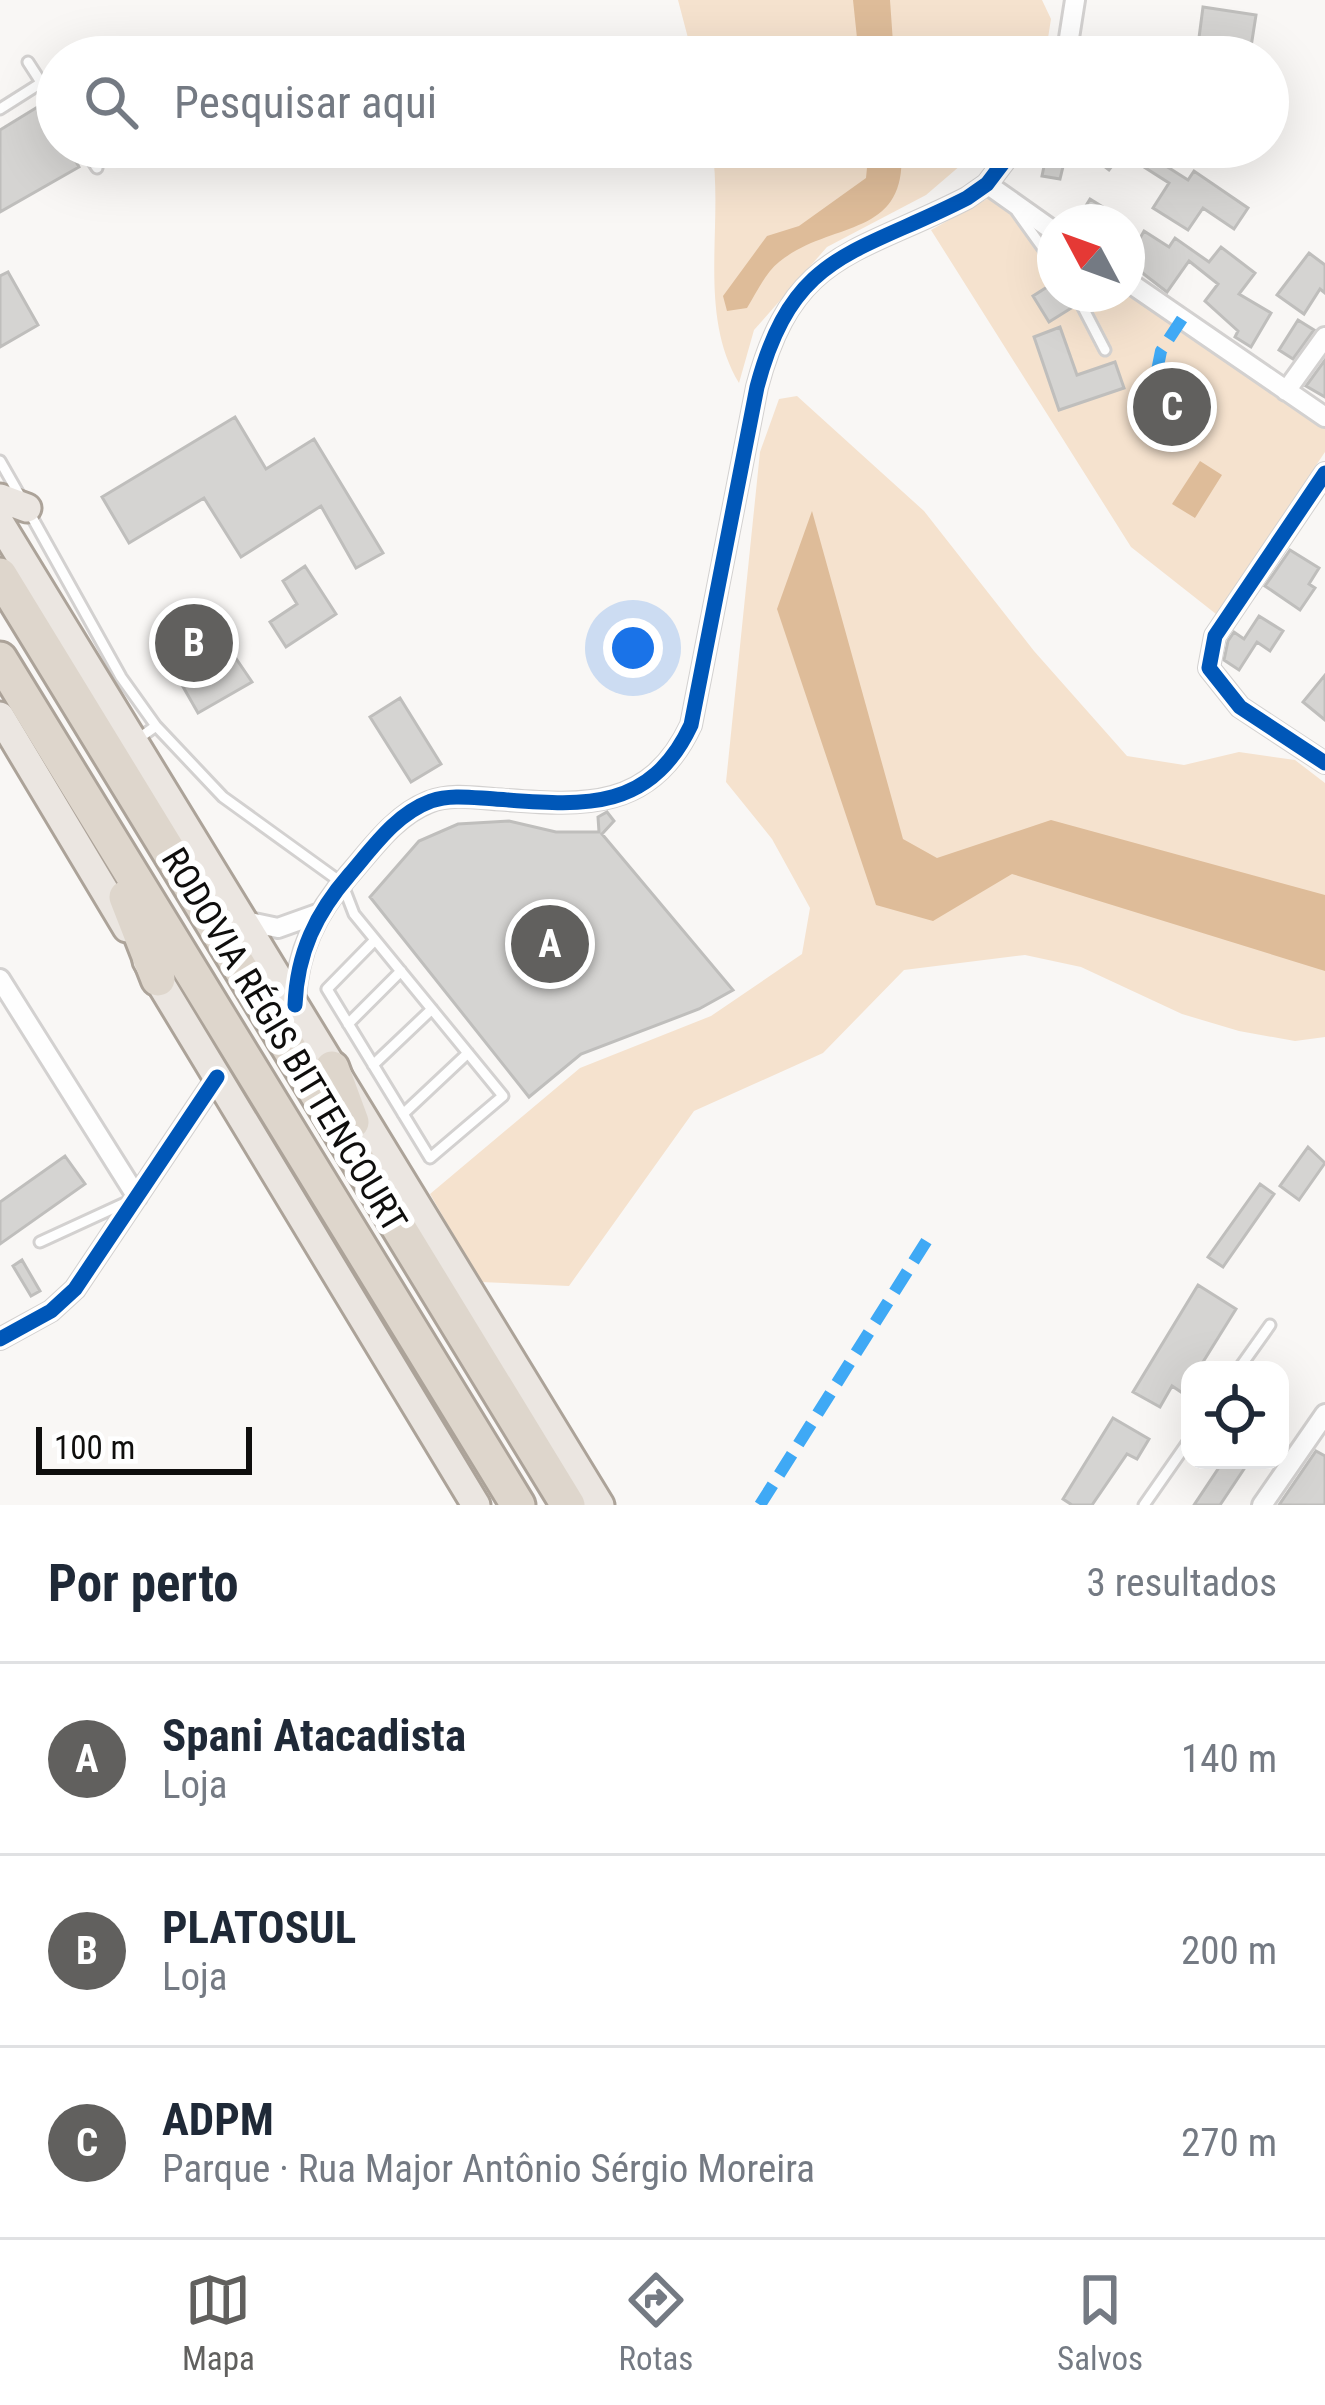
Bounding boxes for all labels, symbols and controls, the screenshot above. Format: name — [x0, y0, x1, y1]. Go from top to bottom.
search box — [36, 36, 1289, 168]
icon: search — [78, 69, 144, 135]
text: Pesquisar aqui — [174, 76, 437, 129]
north arrow — [1037, 204, 1145, 312]
pin: C — [1133, 362, 1211, 452]
pin: B — [155, 598, 233, 688]
your location — [603, 618, 663, 678]
street label: RODOVIA RÉGIS BITTENCOURT — [153, 840, 416, 1239]
pin: A — [511, 899, 589, 989]
map controls — [1181, 1361, 1289, 1469]
button: locate — [1181, 1361, 1289, 1469]
scale bar — [36, 1421, 252, 1474]
text: 100 m — [54, 1428, 135, 1467]
text: Por perto — [48, 1554, 239, 1613]
text: 3 resultados — [1086, 1560, 1277, 1606]
text: Spani Atacadista — [162, 1709, 466, 1762]
text: A — [75, 1736, 99, 1782]
text: 140 m — [1181, 1736, 1277, 1782]
text: Loja — [162, 1762, 228, 1808]
text: PLATOSUL — [162, 1901, 356, 1954]
text: B — [76, 1928, 98, 1974]
text: 200 m — [1181, 1928, 1277, 1974]
text: Loja — [162, 1954, 228, 2000]
text: ADPM — [162, 2093, 274, 2146]
text: C — [76, 2120, 98, 2166]
text: 270 m — [1181, 2120, 1277, 2166]
text: Parque · Rua Major Antônio Sérgio Moreira — [162, 2146, 815, 2192]
tab: Mapa — [182, 2267, 255, 2378]
tab: Rotas — [619, 2267, 693, 2378]
tab: Salvos — [1057, 2267, 1143, 2378]

